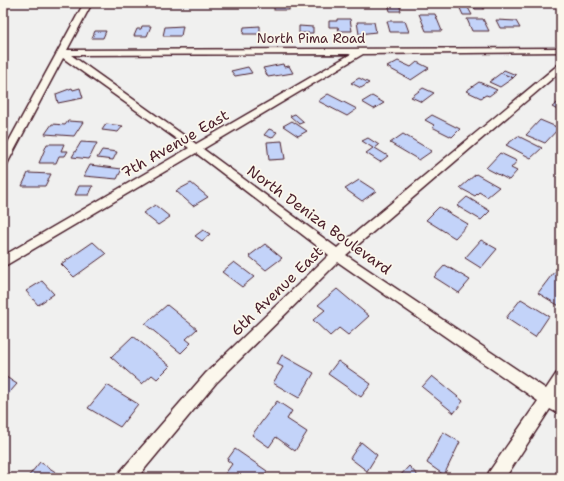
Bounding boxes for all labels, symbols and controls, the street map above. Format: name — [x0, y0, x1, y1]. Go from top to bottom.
street label: North Pima Road — [257, 30, 365, 47]
street label: 7th Avenue East — [118, 105, 232, 183]
street label: North Deniza Boulevard — [243, 161, 396, 279]
street label: 6th Avenue East — [227, 242, 327, 340]

